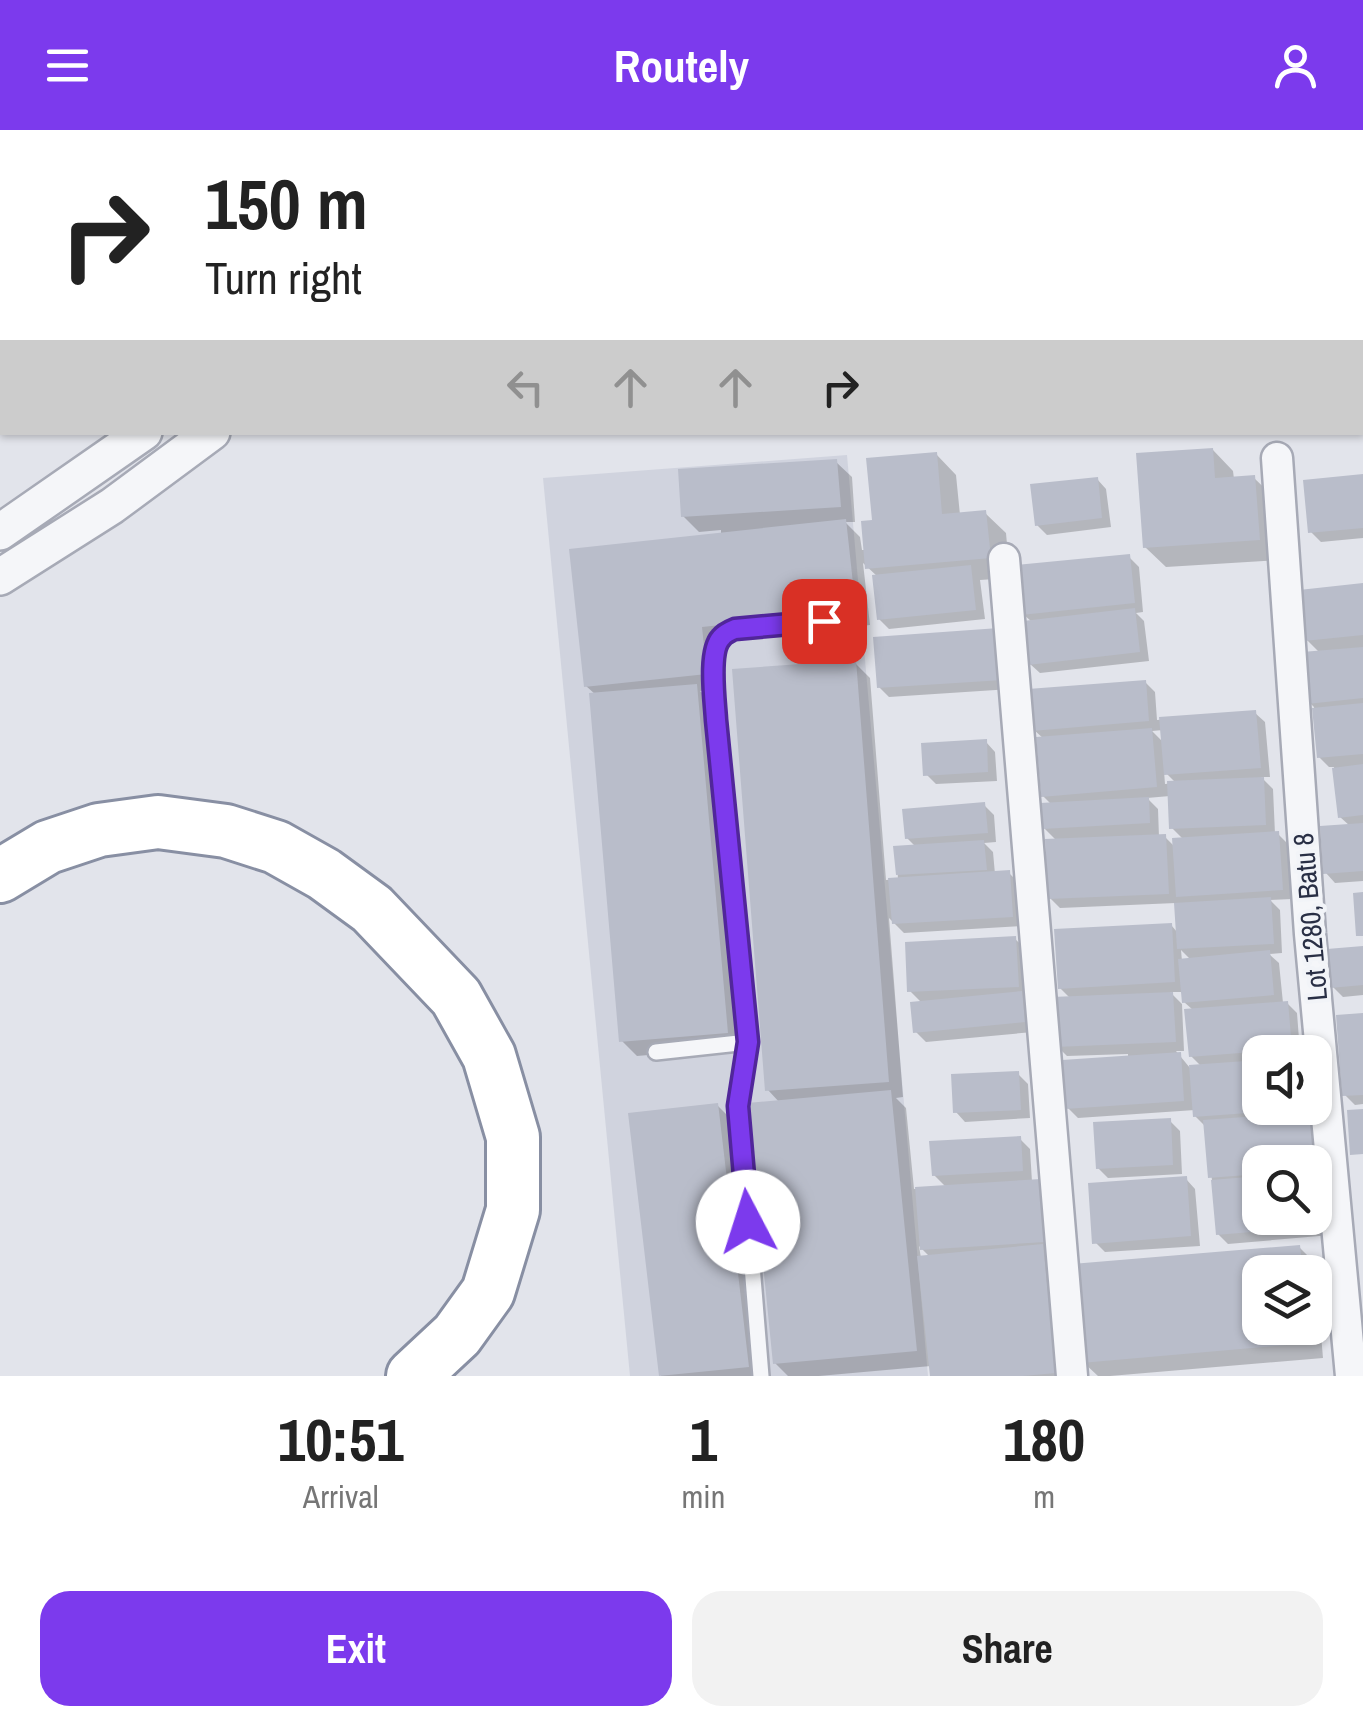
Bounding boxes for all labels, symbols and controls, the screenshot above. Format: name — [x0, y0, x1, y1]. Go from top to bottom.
text: Routely — [614, 35, 749, 96]
icon: menu — [40, 38, 95, 93]
icon: person — [1268, 38, 1323, 93]
text: 150 m — [205, 157, 368, 251]
icon: right — [40, 170, 170, 300]
text: Turn right — [205, 247, 362, 308]
icon: left — [498, 360, 553, 415]
icon: ahead — [603, 360, 658, 415]
icon: ahead — [708, 360, 763, 415]
icon: right — [813, 360, 868, 415]
pin — [782, 579, 867, 664]
icon: arrive — [797, 594, 852, 649]
street label: Lot 1280, Batu 8 — [1284, 831, 1336, 1003]
map controls — [1242, 1035, 1332, 1345]
button: sound — [1242, 1035, 1332, 1125]
button: search — [1242, 1145, 1332, 1235]
position arrow — [696, 1170, 800, 1274]
button: layers — [1242, 1255, 1332, 1345]
text: 10:51 — [278, 1399, 404, 1480]
text: 1 — [690, 1399, 717, 1480]
text: 180 — [1003, 1399, 1085, 1480]
text: Arrival — [303, 1475, 379, 1518]
text: min — [681, 1475, 725, 1518]
text: m — [1033, 1475, 1055, 1518]
button: Exit — [40, 1591, 672, 1706]
button: Share — [692, 1591, 1323, 1706]

